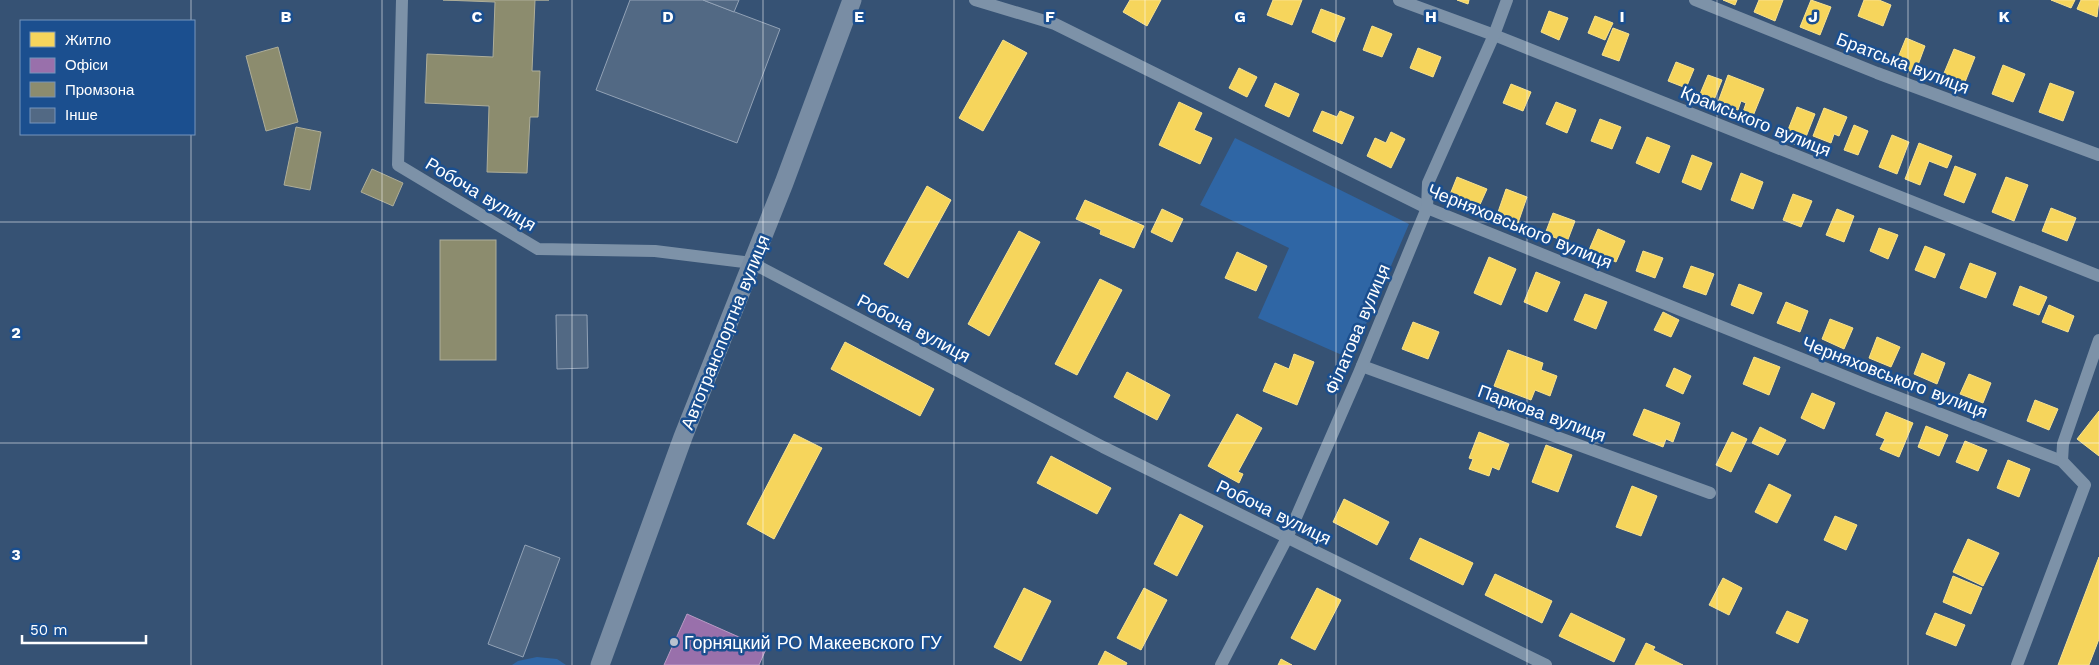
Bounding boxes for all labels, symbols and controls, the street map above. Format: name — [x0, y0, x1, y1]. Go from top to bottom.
text: B — [281, 7, 292, 26]
text: C — [472, 7, 483, 26]
text: D — [662, 7, 674, 26]
text: E — [854, 7, 864, 26]
text: F — [1045, 7, 1055, 26]
text: G — [1234, 7, 1246, 26]
text: H — [1425, 7, 1437, 26]
text: I — [1619, 7, 1625, 26]
text: J — [1808, 7, 1818, 26]
text: K — [1998, 7, 2010, 26]
legend — [20, 20, 195, 135]
street label: Братська вулиця — [1834, 28, 1972, 98]
text: Житло — [65, 31, 111, 49]
text: Офіси — [65, 56, 108, 74]
text: Промзона — [65, 81, 135, 99]
street label: Крамського вулиця — [1678, 81, 1834, 161]
text: Інше — [65, 106, 98, 124]
street label: Робоча вулиця — [422, 153, 540, 235]
street label: Черняховського вулиця — [1425, 179, 1615, 273]
street label: Автотранспортна вулиця — [676, 232, 774, 432]
street label: Філатова вулиця — [1320, 261, 1394, 397]
street label: Робоча вулиця — [854, 289, 974, 367]
text: 2 — [11, 323, 21, 342]
street label: Черняховського вулиця — [1799, 332, 1991, 422]
street label: Паркова вулиця — [1475, 380, 1609, 446]
street label: Робоча вулиця — [1213, 475, 1335, 549]
text: 3 — [11, 545, 21, 564]
scale bar — [22, 612, 146, 644]
text: 50 m — [30, 621, 67, 639]
place label: Горняцкий РО Макеевского ГУ — [684, 632, 942, 653]
marker: Горняцкий РО Макеевского ГУ — [668, 636, 680, 648]

